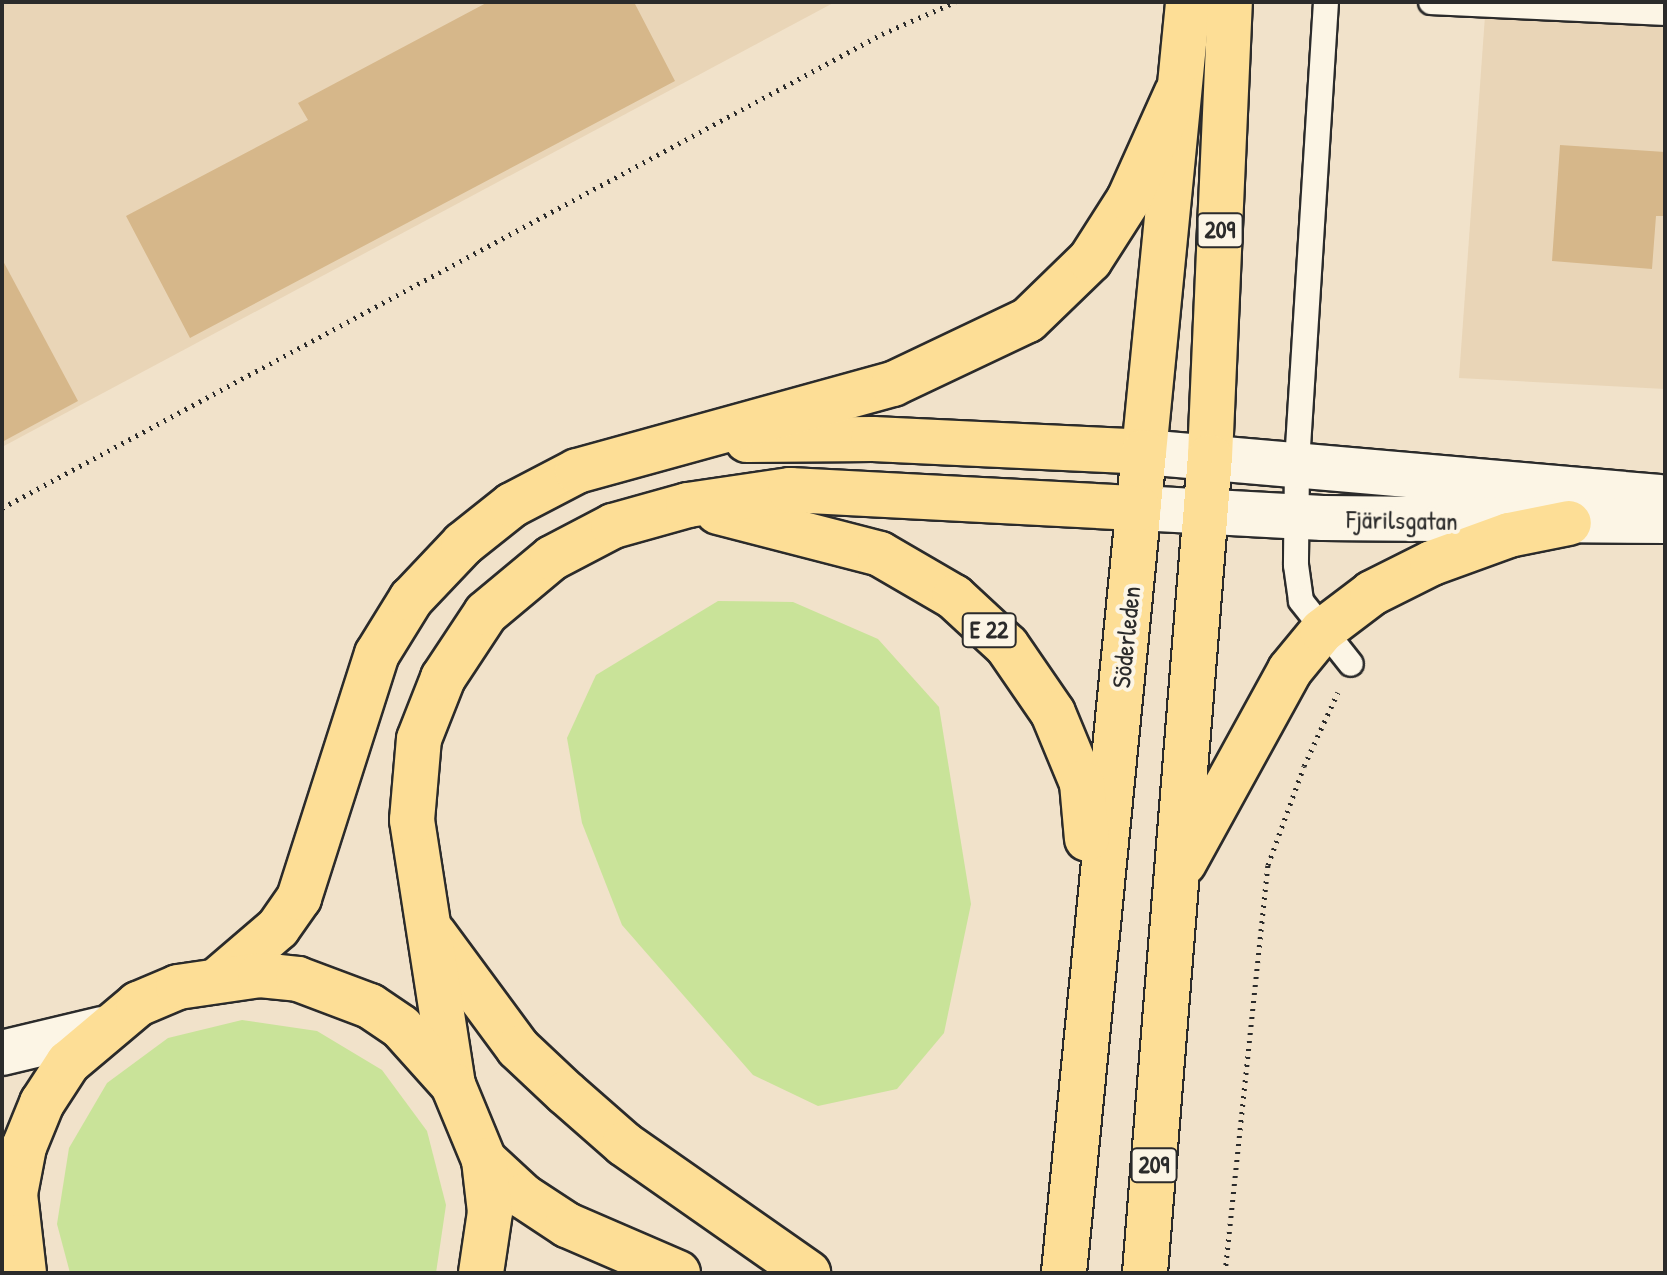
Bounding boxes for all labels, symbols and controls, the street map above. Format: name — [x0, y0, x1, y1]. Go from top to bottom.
road number: 209 — [1196, 210, 1244, 250]
street label: Fjärilsgatan — [1346, 503, 1458, 537]
street label: Söderleden — [1105, 584, 1147, 690]
road number: E 22 — [961, 610, 1017, 650]
road number: 209 — [1130, 1145, 1178, 1185]

